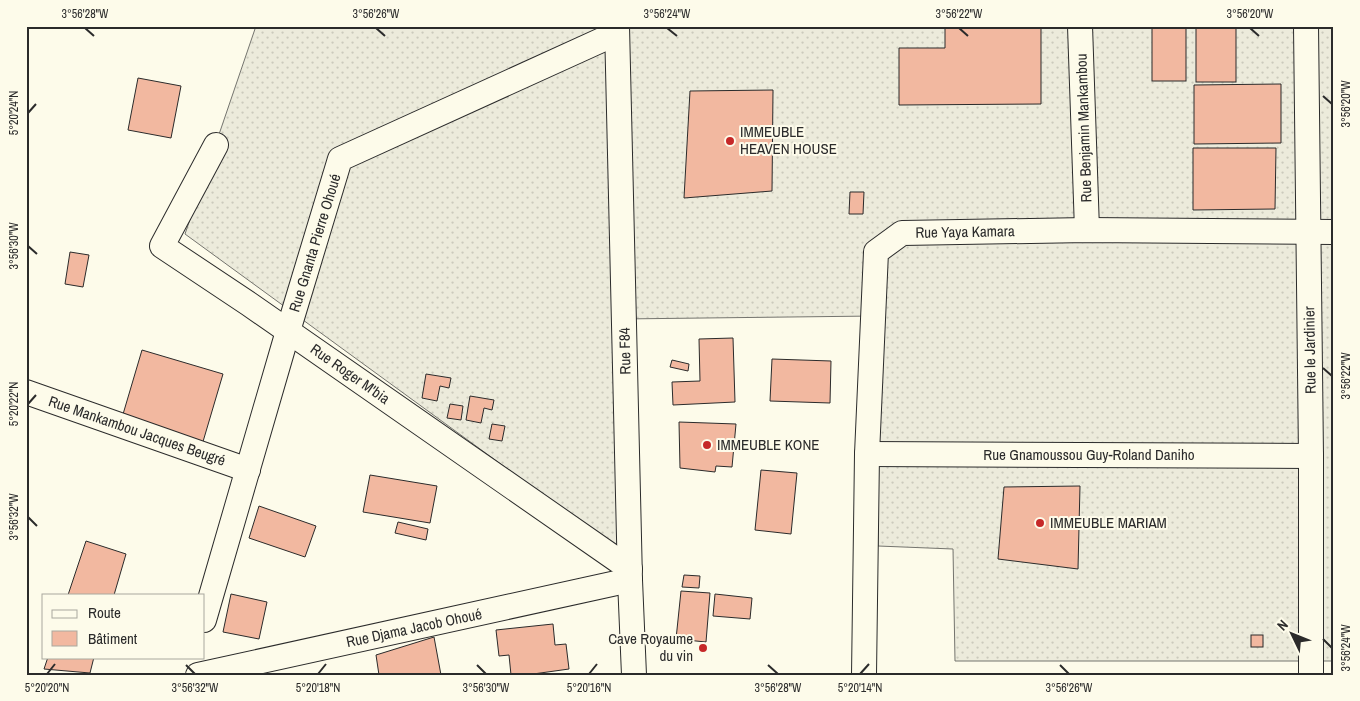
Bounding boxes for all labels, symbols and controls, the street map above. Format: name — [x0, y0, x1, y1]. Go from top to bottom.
text: 3°56'28"W — [62, 6, 109, 22]
text: 3°56'26"W — [353, 6, 400, 22]
text: 3°56'24"W — [644, 6, 691, 22]
text: 3°56'22"W — [936, 6, 983, 22]
text: 3°56'20"W — [1227, 6, 1274, 22]
street label: Rue Benjamin Mankambou — [1070, 53, 1097, 203]
text: 3°56'20"W — [1338, 80, 1354, 127]
text: 5°20'24"N — [6, 91, 22, 135]
place label: IMMEUBLE HEAVEN HOUSE — [740, 121, 837, 159]
marker: IMMEUBLE HEAVEN HOUSE — [724, 135, 736, 147]
street label: Rue Gnanta Pierre Ohoué — [283, 171, 346, 315]
street label: Rue Yaya Kamara — [915, 220, 1015, 243]
text: 3°56'30"W — [6, 222, 22, 269]
street label: Rue le Jardinier — [1298, 306, 1321, 394]
street label: Rue F84 — [614, 327, 635, 375]
street label: Rue Roger M'bia — [306, 338, 394, 409]
text: 3°56'22"W — [1338, 352, 1354, 399]
text: 5°20'22"N — [6, 382, 22, 426]
street label: Rue Mankambou Jacques Beugré — [46, 390, 229, 471]
place label: IMMEUBLE KONE — [717, 434, 820, 455]
marker: IMMEUBLE KONE — [701, 439, 713, 451]
street label: Rue Gnamoussou Guy-Roland Daniho — [983, 444, 1195, 465]
text: 3°56'32"W — [6, 493, 22, 540]
place label: IMMEUBLE MARIAM — [1050, 512, 1167, 533]
marker: IMMEUBLE MARIAM — [1034, 517, 1046, 529]
legend — [42, 594, 205, 658]
text: Route — [88, 602, 121, 623]
street label: Rue Djama Jacob Ohoué — [344, 603, 484, 652]
north arrow — [1268, 608, 1318, 658]
text: N — [1273, 616, 1292, 634]
text: 3°56'24"W — [1338, 624, 1354, 671]
text: Bâtiment — [88, 628, 138, 649]
place label: Cave Royaume du vin — [608, 628, 693, 666]
marker: Cave Royaume du vin — [697, 642, 709, 654]
text: 5°20'20"N — [25, 680, 69, 696]
text: 3°56'32"W — [172, 680, 219, 696]
text: 5°20'18"N — [296, 680, 340, 696]
text: 3°56'30"W — [463, 680, 510, 696]
text: 5°20'16"N — [567, 680, 611, 696]
text: 3°56'28"W — [755, 680, 802, 696]
text: 5°20'14"N — [838, 680, 882, 696]
text: 3°56'26"W — [1046, 680, 1093, 696]

